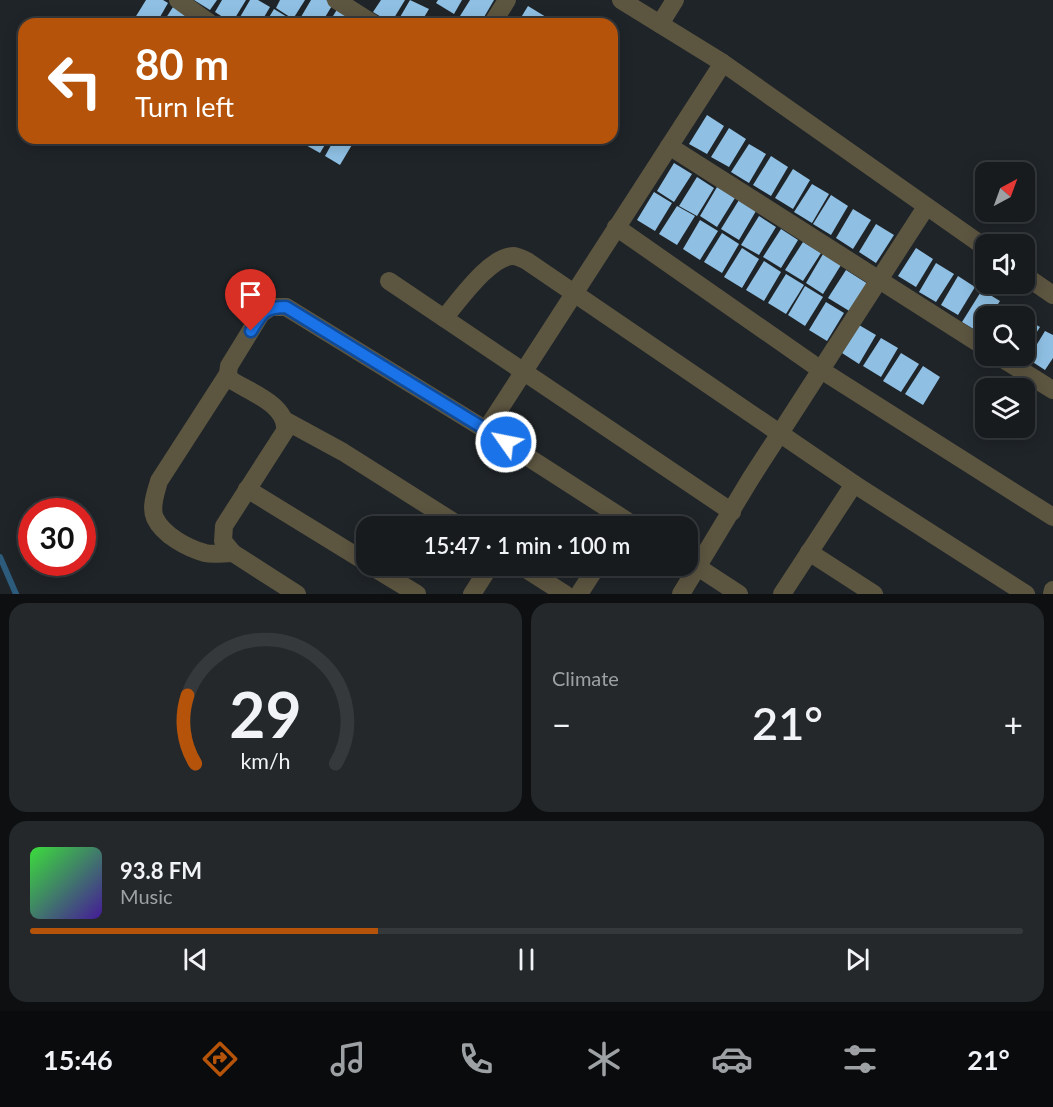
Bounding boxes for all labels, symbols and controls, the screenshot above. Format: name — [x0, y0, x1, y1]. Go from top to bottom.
text: 80 m — [135, 39, 229, 89]
icon: left — [36, 42, 114, 120]
text: Turn left — [135, 90, 234, 123]
north arrow — [975, 162, 1035, 222]
map controls — [975, 162, 1035, 438]
button: sound — [975, 234, 1035, 294]
pin — [225, 269, 276, 331]
icon: arrive — [234, 278, 267, 311]
button: search — [975, 306, 1035, 366]
button: layers — [975, 378, 1035, 438]
position arrow — [474, 410, 538, 474]
speed limit sign: 30 — [18, 498, 96, 576]
text: 15:47 · 1 min · 100 m — [424, 532, 630, 559]
text: Climate — [552, 666, 619, 690]
text: 29 — [229, 676, 302, 751]
text: 21° — [752, 696, 823, 750]
text: − — [552, 704, 571, 744]
text: + — [1004, 704, 1023, 744]
text: km/h — [240, 749, 291, 775]
text: 93.8 FM — [120, 857, 202, 884]
text: Music — [120, 884, 173, 908]
icon: previous — [179, 943, 212, 976]
icon: pause — [510, 943, 543, 976]
icon: next — [841, 943, 874, 976]
icon: directions — [199, 1038, 241, 1080]
icon: music — [327, 1038, 369, 1080]
icon: phone — [455, 1038, 497, 1080]
icon: climate — [583, 1038, 625, 1080]
icon: car — [711, 1038, 753, 1080]
icon: filters — [839, 1038, 881, 1080]
text: 15:46 — [43, 1043, 113, 1076]
text: 21° — [967, 1043, 1010, 1076]

